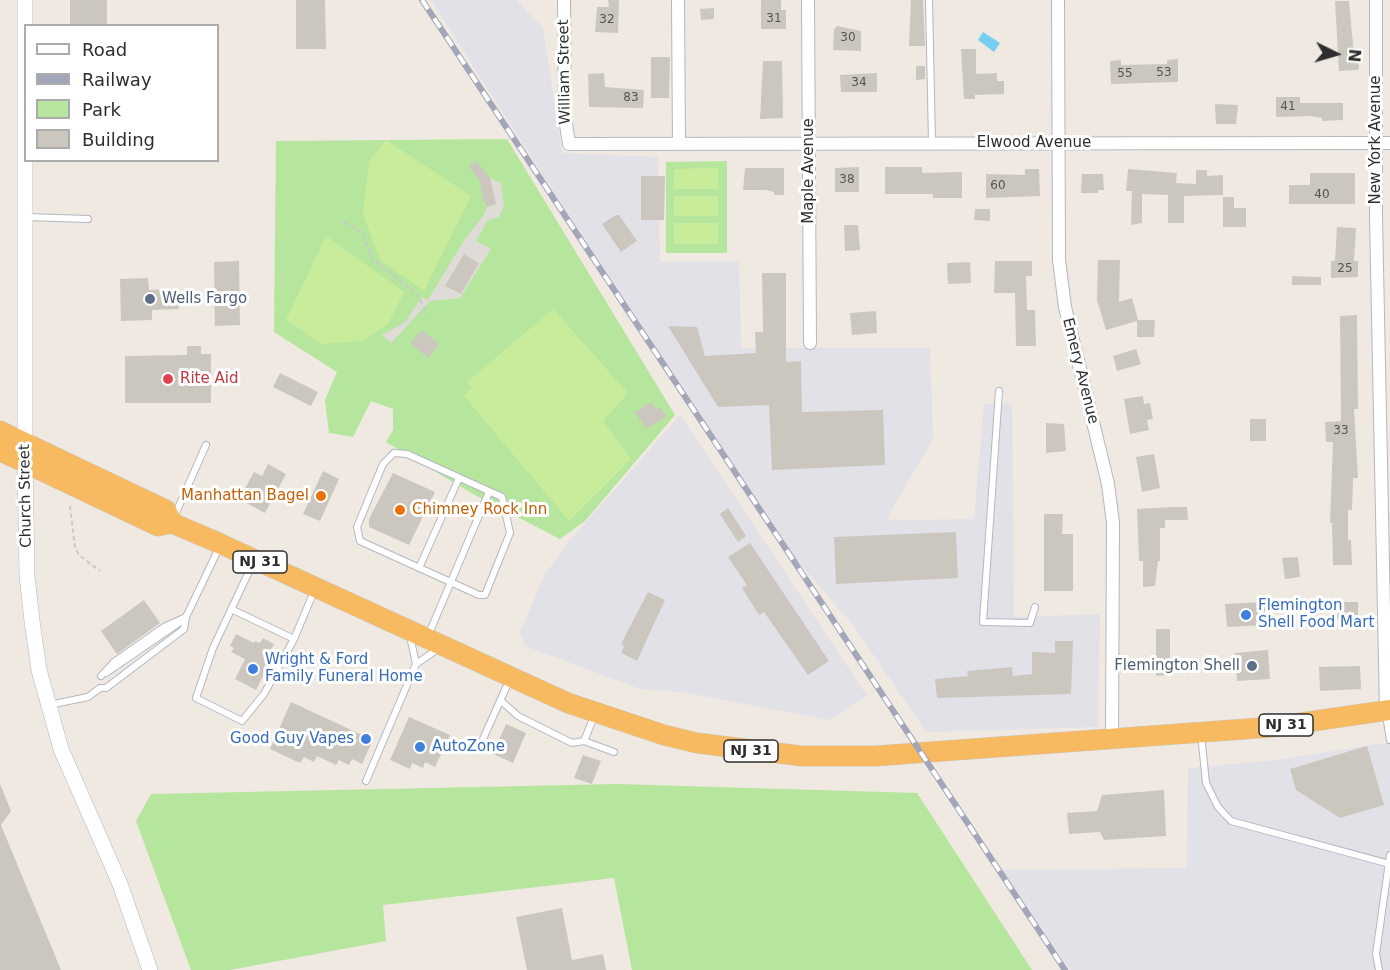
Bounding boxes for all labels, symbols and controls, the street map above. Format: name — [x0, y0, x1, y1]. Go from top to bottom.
house number: 31 — [766, 12, 782, 26]
house number: 32 — [599, 13, 615, 27]
street label: William Street — [555, 19, 575, 125]
legend — [24, 24, 219, 162]
north arrow — [1306, 24, 1366, 84]
house number: 30 — [840, 31, 856, 45]
text: Road — [82, 39, 127, 60]
text: N — [1344, 48, 1364, 63]
house number: 53 — [1156, 66, 1172, 80]
house number: 55 — [1117, 67, 1133, 81]
text: Railway — [82, 69, 152, 90]
street label: New York Avenue — [1367, 75, 1385, 205]
house number: 34 — [851, 76, 867, 90]
house number: 83 — [623, 91, 639, 105]
text: Park — [82, 99, 121, 120]
house number: 41 — [1280, 100, 1296, 114]
street label: Maple Avenue — [800, 118, 818, 224]
text: Building — [82, 129, 155, 150]
street label: Elwood Avenue — [977, 134, 1091, 152]
house number: 38 — [839, 173, 855, 187]
house number: 60 — [990, 179, 1006, 193]
house number: 40 — [1314, 188, 1330, 202]
house number: 25 — [1337, 262, 1353, 276]
place label: Wells Fargo — [162, 290, 247, 308]
marker: Wells Fargo — [143, 292, 157, 306]
street label: Emery Avenue — [1058, 316, 1102, 426]
place label: Rite Aid — [180, 370, 238, 388]
marker: Rite Aid — [161, 372, 175, 386]
house number: 33 — [1333, 424, 1349, 438]
street label: Church Street — [16, 444, 36, 548]
place label: Manhattan Bagel — [181, 487, 309, 505]
marker: Manhattan Bagel — [314, 489, 328, 503]
place label: Chimney Rock Inn — [412, 501, 547, 519]
marker: Chimney Rock Inn — [393, 503, 407, 517]
road number: NJ 31 — [233, 551, 287, 573]
place label: Flemington Shell Food Mart — [1258, 597, 1374, 632]
marker: Flemington Shell Food Mart — [1239, 608, 1253, 622]
place label: Wright & Ford Family Funeral Home — [265, 651, 423, 686]
place label: Flemington Shell — [1114, 657, 1240, 675]
marker: Flemington Shell — [1245, 659, 1259, 673]
marker: Wright & Ford Family Funeral Home — [246, 662, 260, 676]
road number: NJ 31 — [1259, 714, 1313, 736]
place label: Good Guy Vapes — [230, 730, 354, 748]
marker: Good Guy Vapes — [359, 732, 373, 746]
place label: AutoZone — [432, 738, 505, 756]
marker: AutoZone — [413, 740, 427, 754]
road number: NJ 31 — [724, 740, 778, 762]

